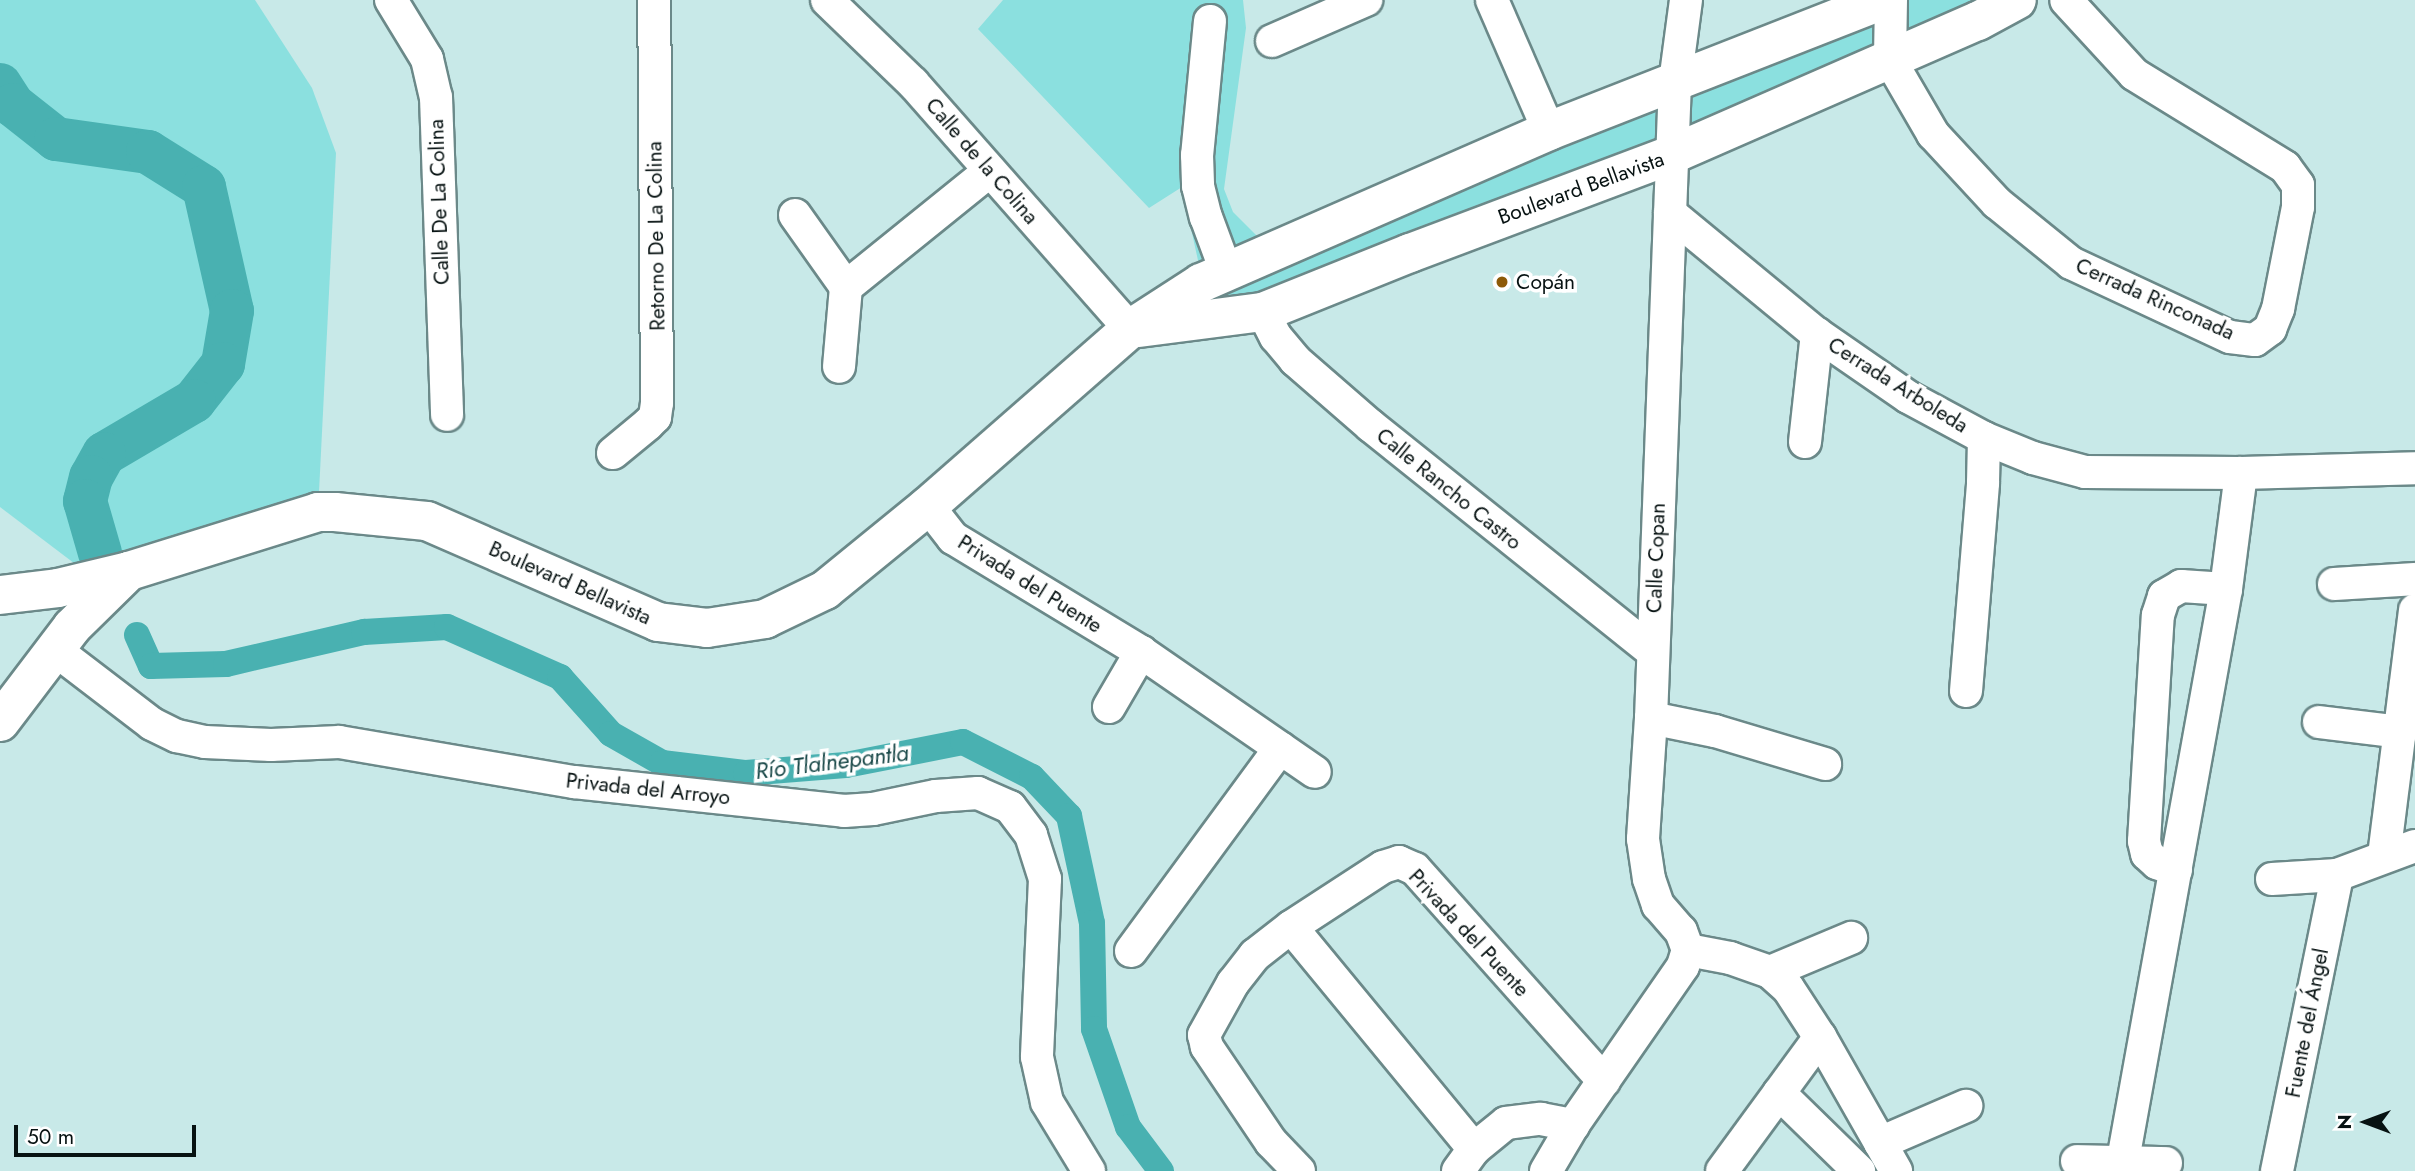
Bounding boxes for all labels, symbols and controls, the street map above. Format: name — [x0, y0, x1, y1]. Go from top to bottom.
street label: Calle de la Colina — [920, 93, 1044, 229]
street label: Calle De La Colina — [424, 119, 454, 285]
street label: Retorno De La Colina — [642, 141, 670, 331]
street label: Boulevard Bellavista — [1495, 146, 1667, 230]
street label: Cerrada Rinconada — [2072, 253, 2238, 345]
place label: Copán — [1516, 269, 1575, 295]
marker: Copán — [1494, 274, 1510, 290]
street label: Cerrada Arboleda — [1823, 332, 1973, 438]
street label: Calle Rancho Castro — [1371, 423, 1527, 555]
street label: Calle Copan — [1641, 502, 1671, 614]
street label: Privada del Puente — [953, 530, 1107, 638]
street label: Boulevard Bellavista — [485, 536, 655, 630]
water label: Río Tlalnepantla — [754, 739, 910, 785]
street label: Privada del Arroyo — [565, 768, 731, 810]
street label: Privada del Puente — [1403, 864, 1535, 1002]
street label: Fuente del Ángel — [2280, 946, 2334, 1100]
north arrow — [2331, 1087, 2401, 1157]
scale bar — [18, 1112, 200, 1156]
text: N — [2331, 1114, 2358, 1130]
text: 50 m — [27, 1122, 74, 1152]

